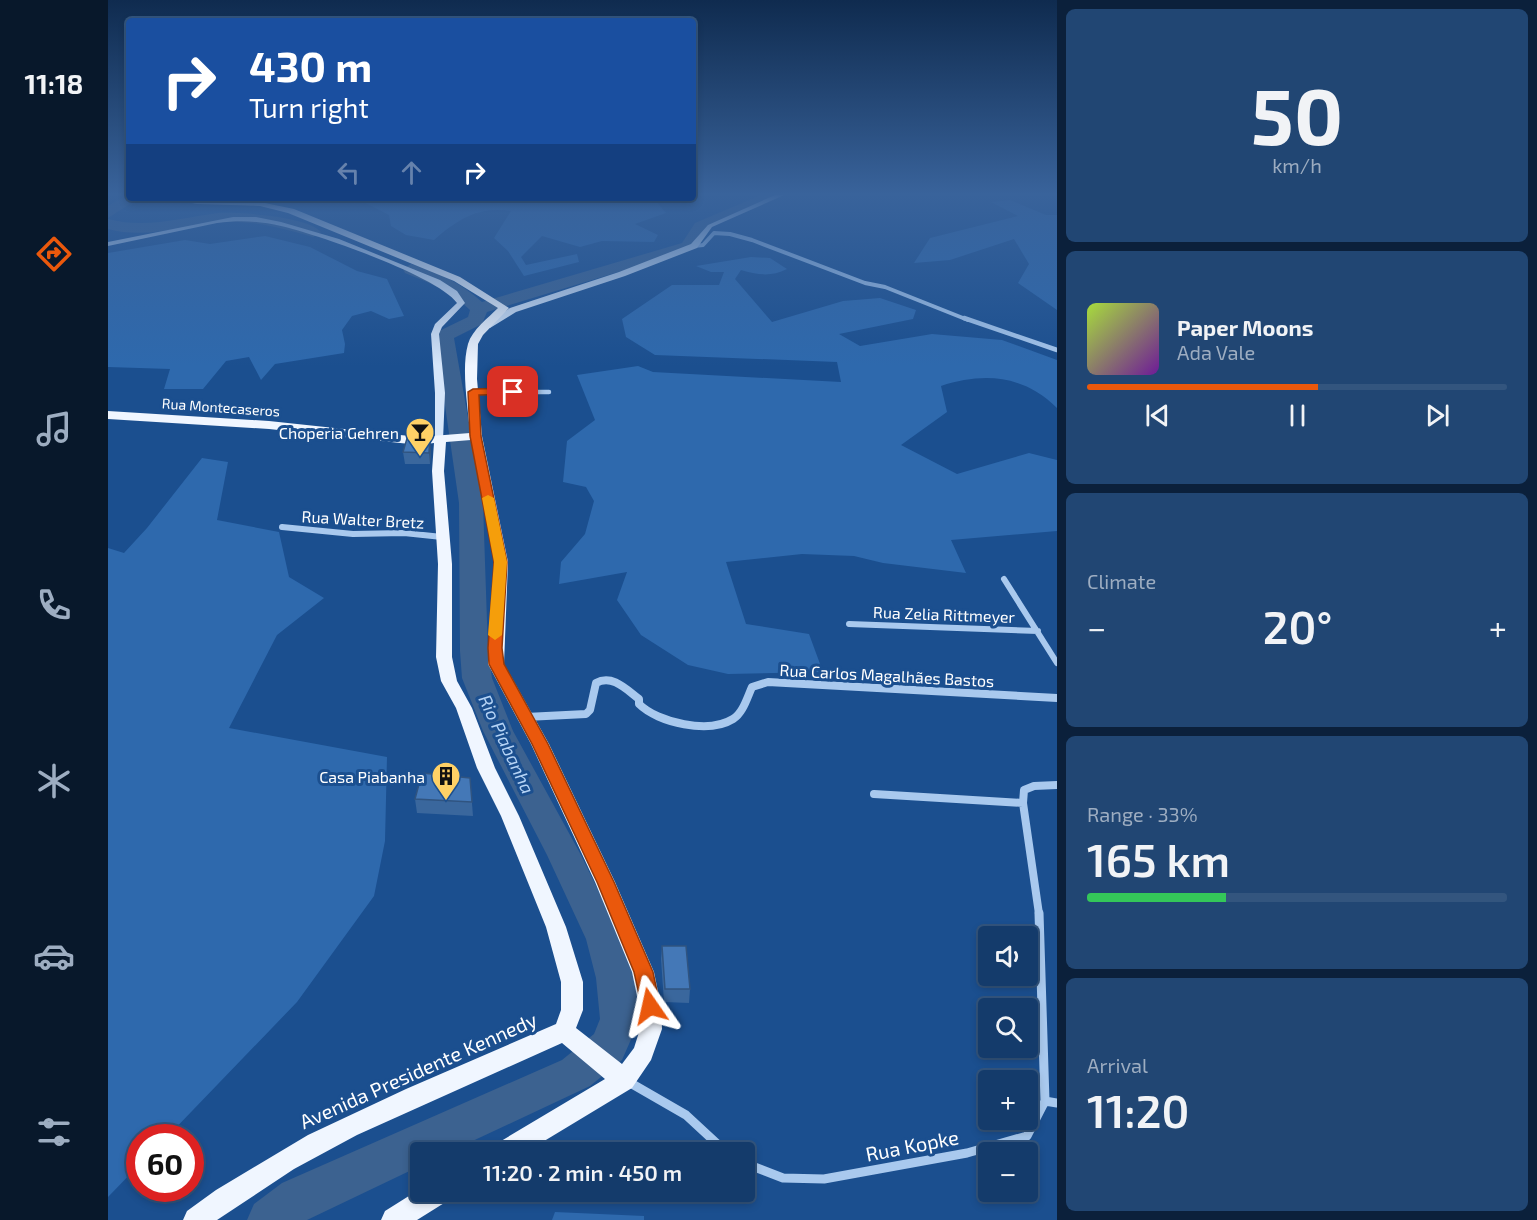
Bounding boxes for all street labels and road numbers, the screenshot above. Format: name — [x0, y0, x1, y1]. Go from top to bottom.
street label: Rua Montecaseros — [161, 394, 281, 420]
street label: Rua Walter Bretz — [301, 506, 425, 532]
street label: Rua Zelia Rittmeyer — [873, 602, 1016, 626]
street label: Rua Carlos Magalhães Bastos — [779, 660, 995, 690]
street label: Avenida Presidente Kennedy — [296, 1007, 541, 1133]
street label: Rua Kopke — [863, 1124, 961, 1166]

